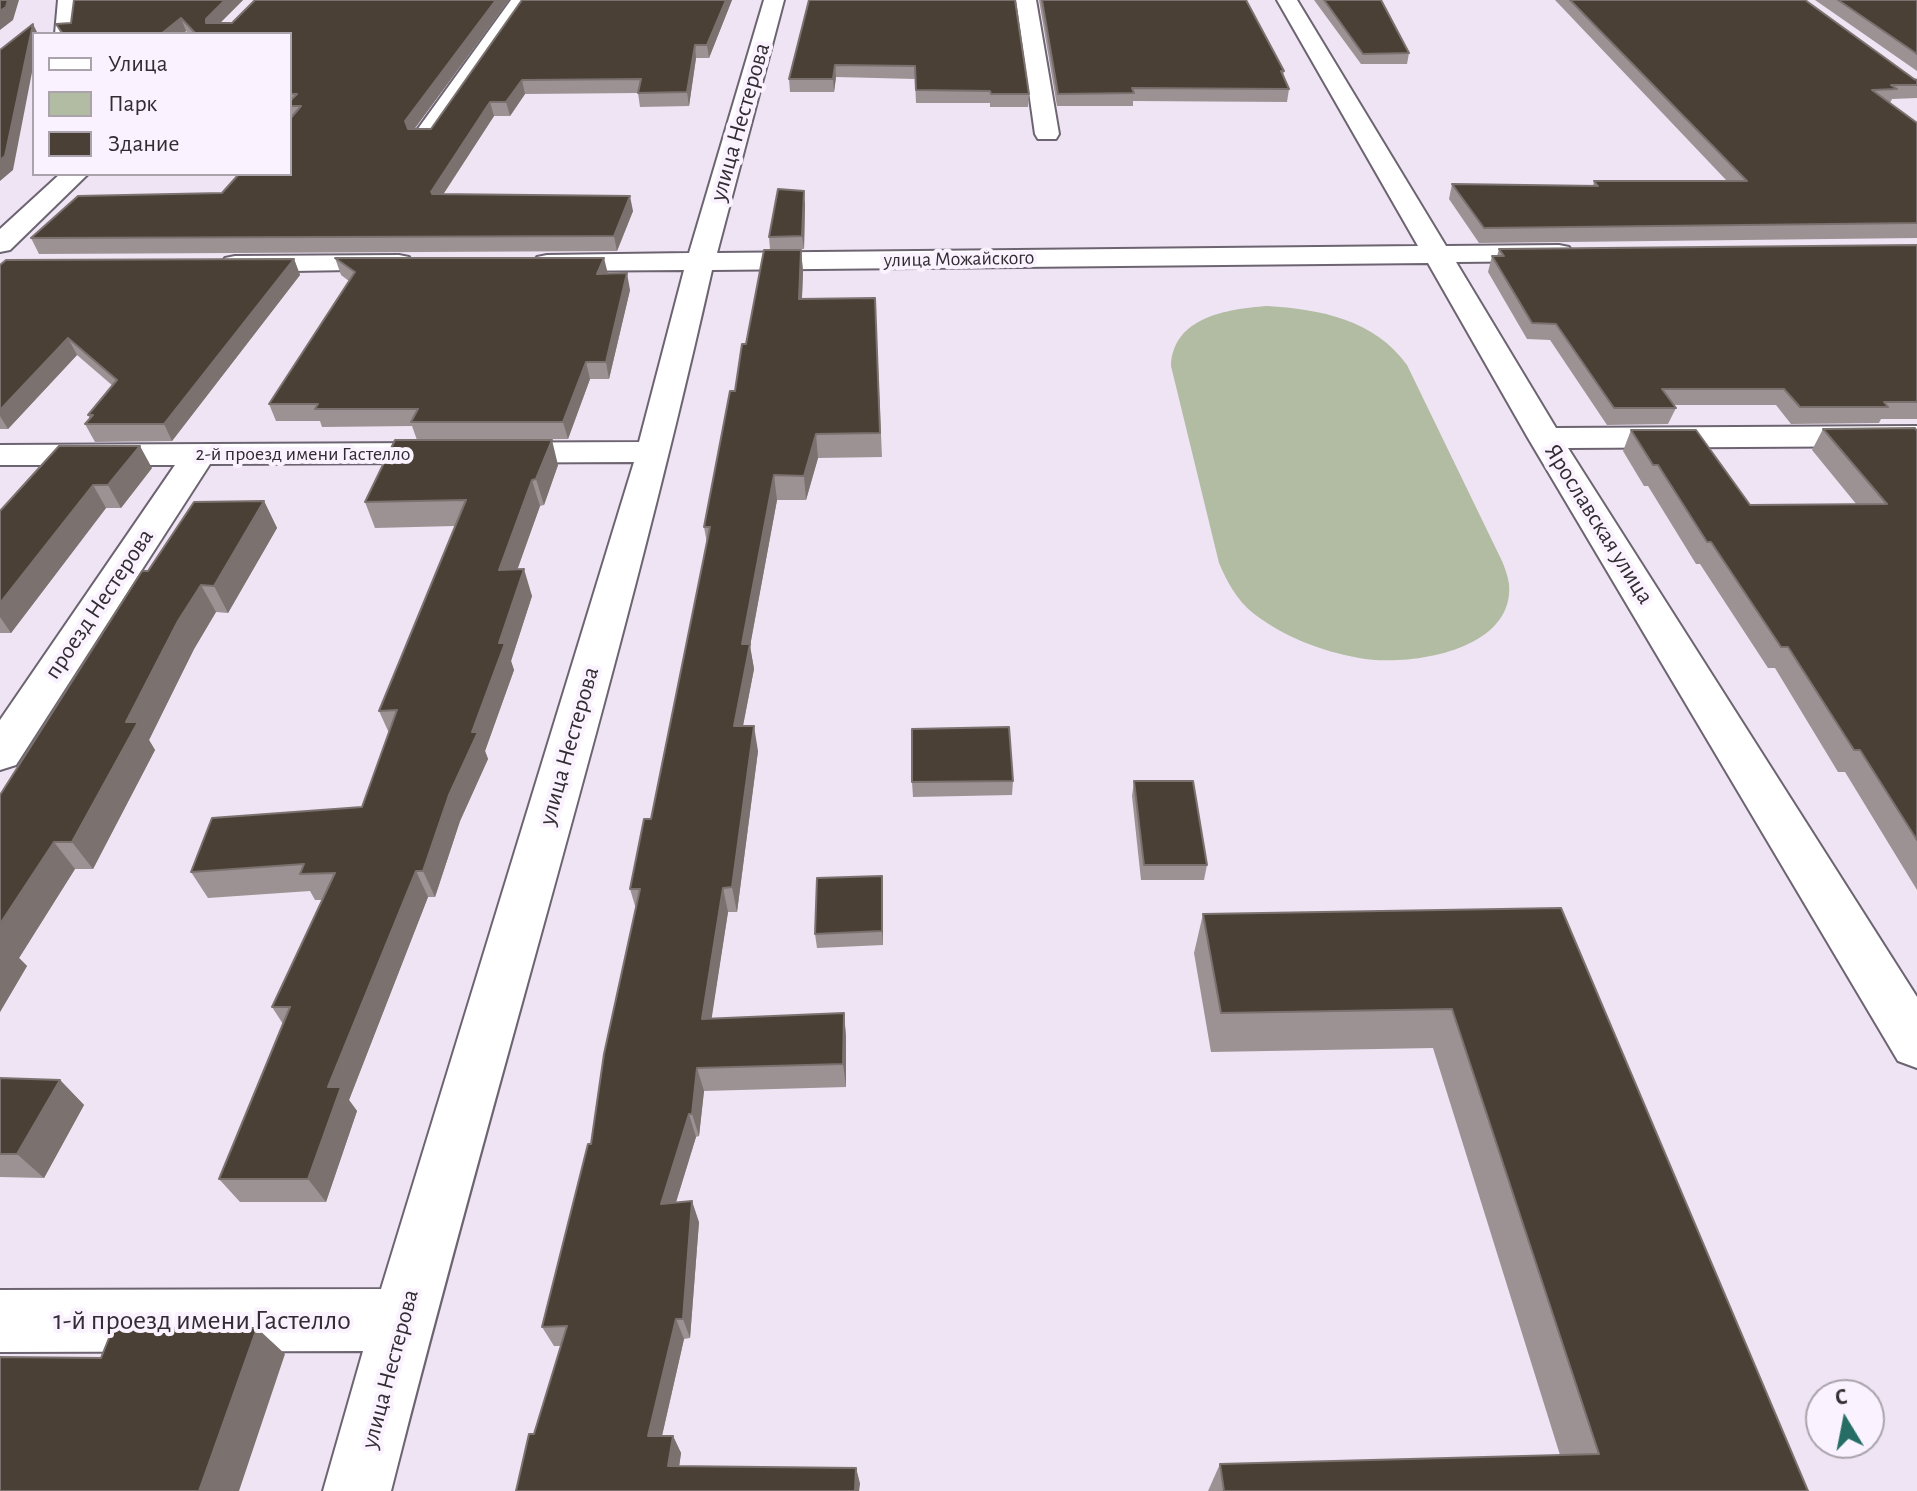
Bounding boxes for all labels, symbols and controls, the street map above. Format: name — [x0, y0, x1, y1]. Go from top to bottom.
legend — [32, 32, 292, 176]
street label: улица Нестерова — [704, 39, 776, 205]
text: Улица — [108, 52, 168, 76]
text: Парк — [108, 92, 157, 116]
text: Здание — [108, 132, 179, 156]
street label: улица Можайского — [883, 246, 1035, 272]
street label: Ярославская улица — [1538, 439, 1660, 609]
street label: 2-й проезд имени Гастелло — [196, 442, 410, 466]
street label: проезд Нестерова — [38, 523, 160, 685]
street label: улица Нестерова — [533, 663, 605, 829]
street label: улица Нестерова — [355, 1286, 425, 1452]
street label: 1-й проезд имени Гастелло — [53, 1304, 351, 1338]
north arrow — [1805, 1379, 1885, 1459]
text: С — [1833, 1385, 1849, 1409]

